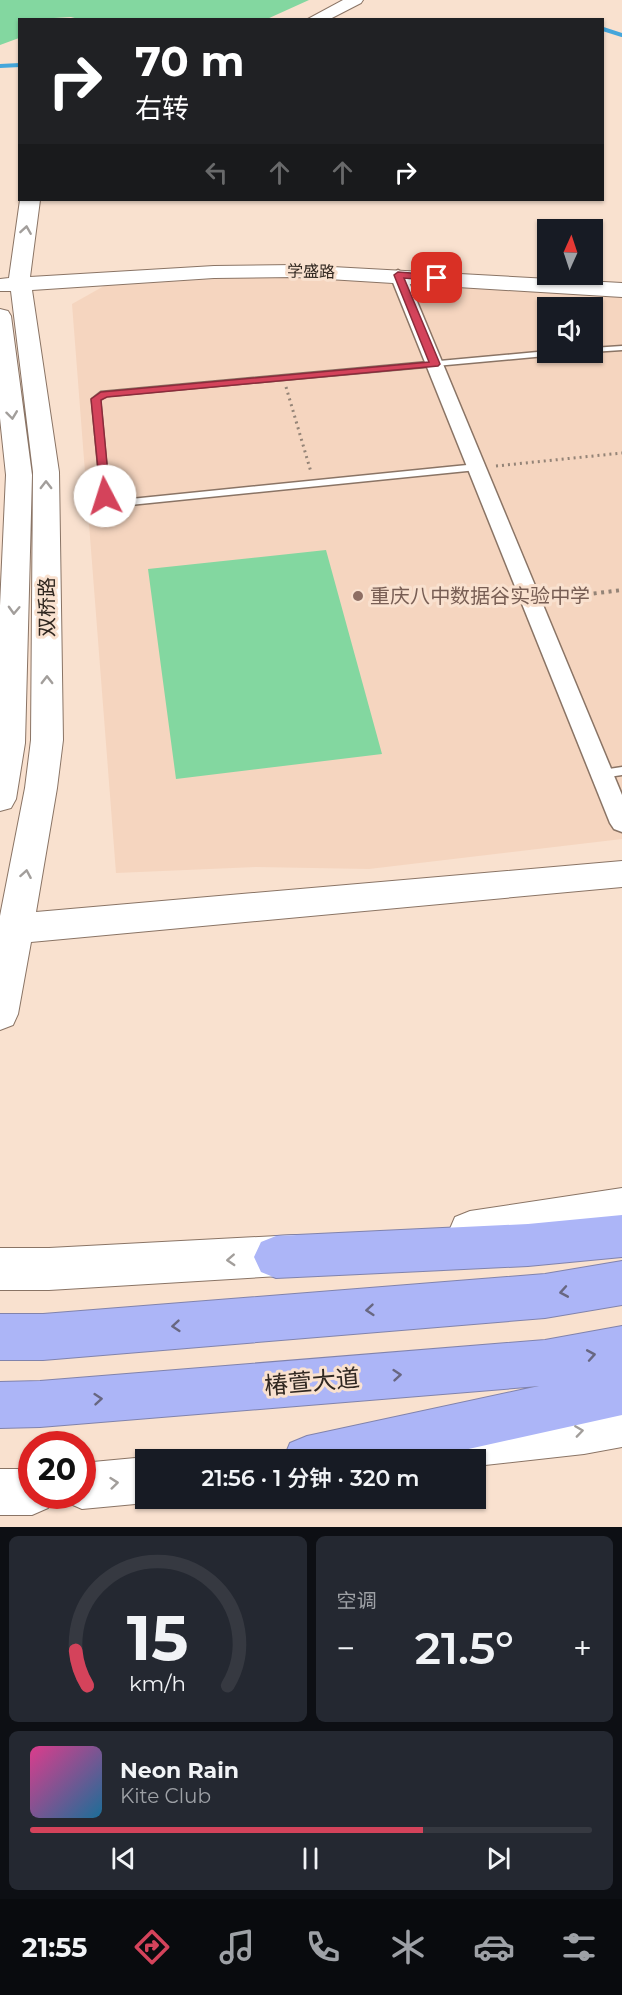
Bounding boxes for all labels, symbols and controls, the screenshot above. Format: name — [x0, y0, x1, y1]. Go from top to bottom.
text: 70 m — [135, 35, 245, 87]
icon: right — [36, 42, 114, 120]
text: 右转 — [135, 92, 189, 125]
icon: left — [200, 156, 233, 189]
icon: ahead — [263, 156, 296, 189]
icon: ahead — [326, 156, 359, 189]
icon: right — [389, 156, 422, 189]
north arrow — [537, 219, 603, 285]
map controls — [537, 219, 603, 363]
one-way arrow — [19, 225, 31, 234]
pin — [411, 252, 462, 303]
icon: arrive — [420, 261, 453, 294]
street label: 学盛路 — [287, 262, 335, 281]
button: sound — [537, 297, 603, 363]
one-way arrow — [5, 411, 18, 420]
position arrow — [73, 464, 137, 528]
one-way arrow — [40, 481, 52, 490]
street label: 双桥路 — [35, 577, 59, 637]
place label: 重庆八中数据谷实验中学 — [370, 584, 590, 608]
marker: 重庆八中数据谷实验中学 — [351, 589, 365, 603]
one-way arrow — [8, 605, 20, 614]
one-way arrow — [41, 676, 53, 685]
one-way arrow — [19, 869, 32, 879]
one-way arrow — [227, 1253, 236, 1266]
one-way arrow — [560, 1286, 569, 1298]
one-way arrow — [366, 1303, 375, 1316]
one-way arrow — [171, 1319, 180, 1332]
one-way arrow — [585, 1349, 595, 1362]
street label: 椿萱大道 — [263, 1363, 361, 1400]
one-way arrow — [392, 1369, 401, 1382]
one-way arrow — [93, 1393, 102, 1406]
one-way arrow — [575, 1426, 584, 1438]
speed limit sign: 20 — [18, 1431, 96, 1509]
text: 21:56 · 1 分钟 · 320 m — [202, 1465, 419, 1492]
one-way arrow — [109, 1477, 119, 1490]
text: 空调 — [337, 1589, 377, 1613]
text: 15 — [127, 1600, 189, 1676]
text: 21.5° — [415, 1620, 514, 1675]
text: − — [337, 1628, 355, 1668]
text: + — [573, 1628, 592, 1668]
text: km/h — [129, 1670, 186, 1696]
text: Neon Rain — [120, 1757, 239, 1784]
text: Kite Club — [120, 1784, 211, 1808]
icon: previous — [107, 1842, 140, 1875]
icon: pause — [294, 1842, 327, 1875]
icon: next — [482, 1842, 515, 1875]
icon: directions — [131, 1926, 173, 1968]
icon: music — [216, 1926, 258, 1968]
icon: phone — [302, 1926, 344, 1968]
icon: climate — [387, 1926, 429, 1968]
icon: car — [473, 1926, 515, 1968]
icon: filters — [558, 1926, 600, 1968]
text: 21:55 — [22, 1931, 87, 1964]

